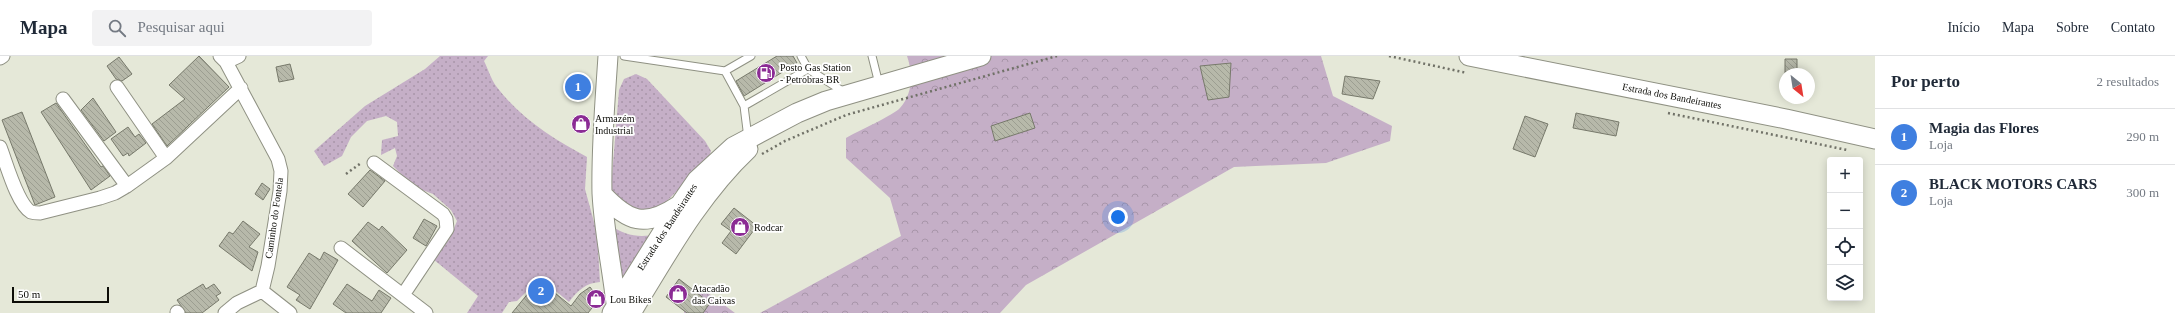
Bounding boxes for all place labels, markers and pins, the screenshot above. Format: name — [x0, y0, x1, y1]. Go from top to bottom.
fuel station icon: Posto Gas Station - Petrobras BR — [755, 62, 777, 84]
place label: Posto Gas Station - Petrobras BR — [780, 62, 851, 85]
pin: 1 — [565, 72, 591, 102]
shop icon: Armazém Industrial — [570, 113, 592, 135]
place label: Armazém Industrial — [595, 113, 635, 136]
shop icon: Rodcar — [729, 216, 751, 238]
place label: Rodcar — [754, 222, 784, 233]
pin: 2 — [528, 276, 554, 306]
shop icon: Atacadão das Caixas — [667, 283, 689, 305]
place label: Atacadão das Caixas — [692, 283, 735, 306]
shop icon: Lou Bikes — [585, 288, 607, 310]
place label: Lou Bikes — [610, 294, 651, 305]

